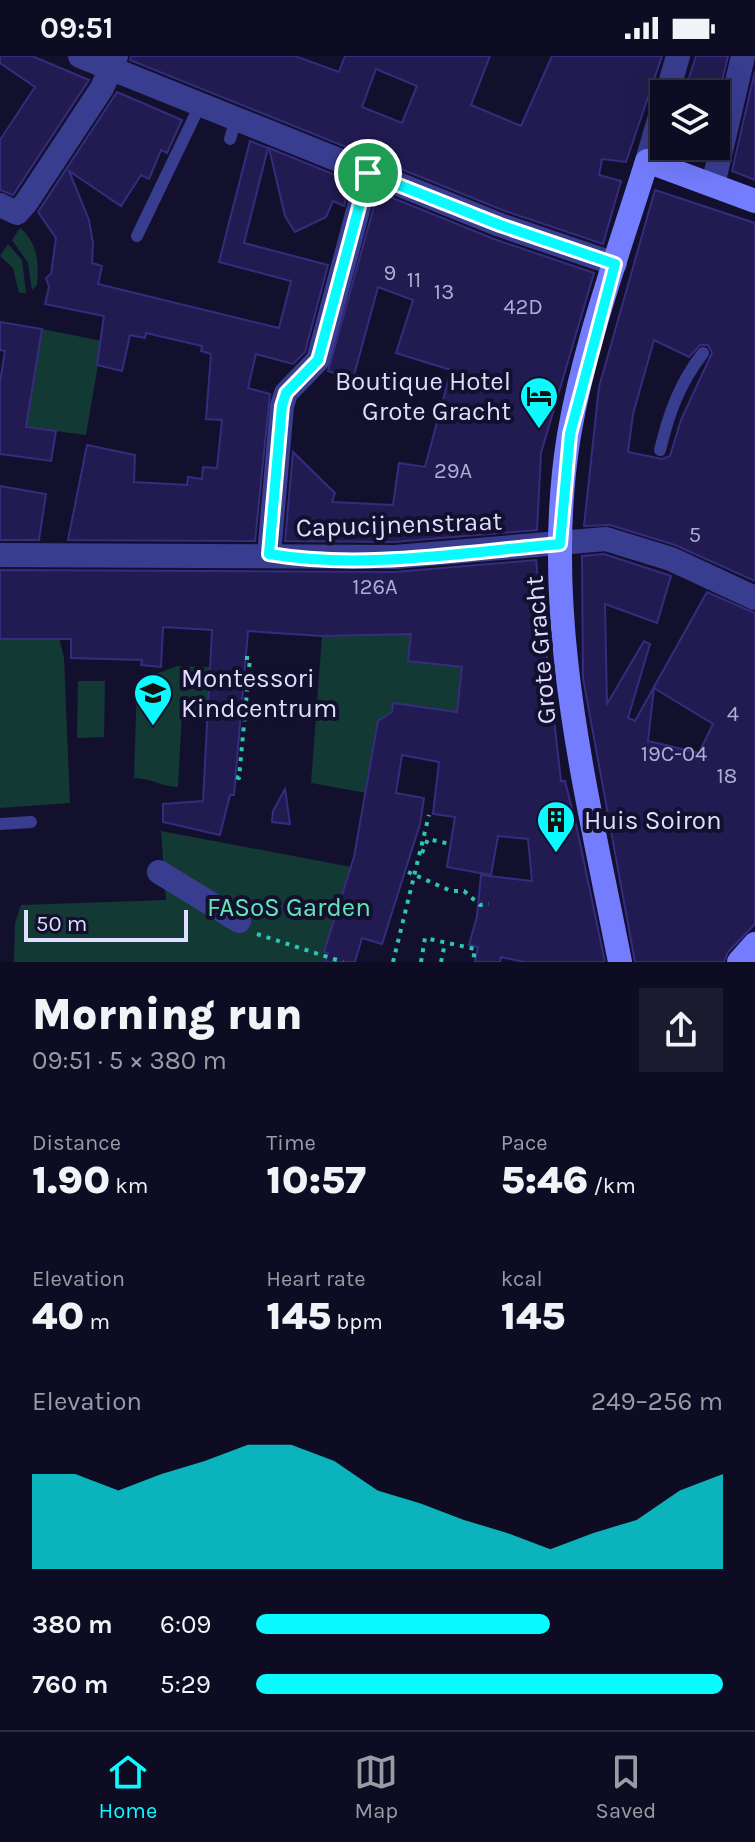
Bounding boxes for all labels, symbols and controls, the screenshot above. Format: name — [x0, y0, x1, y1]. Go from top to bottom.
text: 09:51 — [40, 10, 114, 46]
map controls — [650, 80, 730, 160]
button: layers — [650, 80, 730, 160]
pin — [334, 139, 402, 207]
icon: arrive — [346, 151, 390, 195]
house number: 9 — [384, 260, 396, 286]
house number: 11 — [407, 267, 421, 293]
house number: 13 — [434, 279, 454, 305]
house number: 42D — [503, 294, 543, 320]
place label: Boutique Hotel Grote Gracht — [335, 366, 511, 427]
hotel icon: Boutique Hotel Grote Gracht — [518, 375, 560, 430]
house number: 29A — [434, 458, 472, 484]
street label: Capucijnenstraat — [295, 505, 503, 544]
house number: 5 — [689, 522, 701, 548]
house number: 126A — [352, 574, 398, 600]
street label: Grote Gracht — [519, 574, 562, 726]
place label: Montessori Kindcentrum — [181, 663, 337, 724]
school or university icon: Montessori Kindcentrum — [132, 672, 174, 727]
house number: 4 — [727, 701, 739, 727]
house number: 19C-04 — [641, 741, 707, 767]
house number: 18 — [717, 763, 737, 789]
building icon: Huis Soiron — [535, 799, 577, 854]
place label: Huis Soiron — [584, 805, 722, 836]
park label: FASoS Garden — [207, 892, 371, 923]
scale bar — [24, 906, 188, 942]
text: 50 m — [36, 911, 87, 937]
button: share — [639, 988, 723, 1072]
text: Morning run — [32, 989, 303, 1040]
text: 09:51 · 5 × 380 m — [32, 1045, 227, 1076]
text: Distance — [32, 1130, 121, 1156]
text: Time — [266, 1130, 316, 1156]
text: Pace — [501, 1130, 548, 1156]
text: 1.90 — [32, 1156, 110, 1203]
text: 10:57 — [266, 1156, 366, 1203]
text: 5:46 — [501, 1156, 588, 1203]
text: km — [110, 1173, 148, 1199]
text: /km — [588, 1173, 636, 1199]
text: Elevation — [32, 1266, 125, 1292]
text: Heart rate — [266, 1266, 366, 1292]
text: kcal — [501, 1266, 543, 1292]
text: 40 — [32, 1292, 84, 1339]
text: 145 — [266, 1292, 331, 1339]
text: 145 — [501, 1292, 565, 1339]
text: m — [84, 1309, 110, 1335]
text: bpm — [331, 1309, 383, 1335]
text: Elevation — [32, 1386, 142, 1417]
text: 249–256 m — [591, 1386, 723, 1417]
text: 380 m — [32, 1609, 113, 1640]
text: 6:09 — [160, 1609, 211, 1640]
text: 760 m — [32, 1669, 108, 1700]
text: 5:29 — [160, 1669, 211, 1700]
tab: Home — [99, 1750, 157, 1824]
tab: Map — [354, 1750, 398, 1824]
tab: Saved — [596, 1750, 656, 1824]

